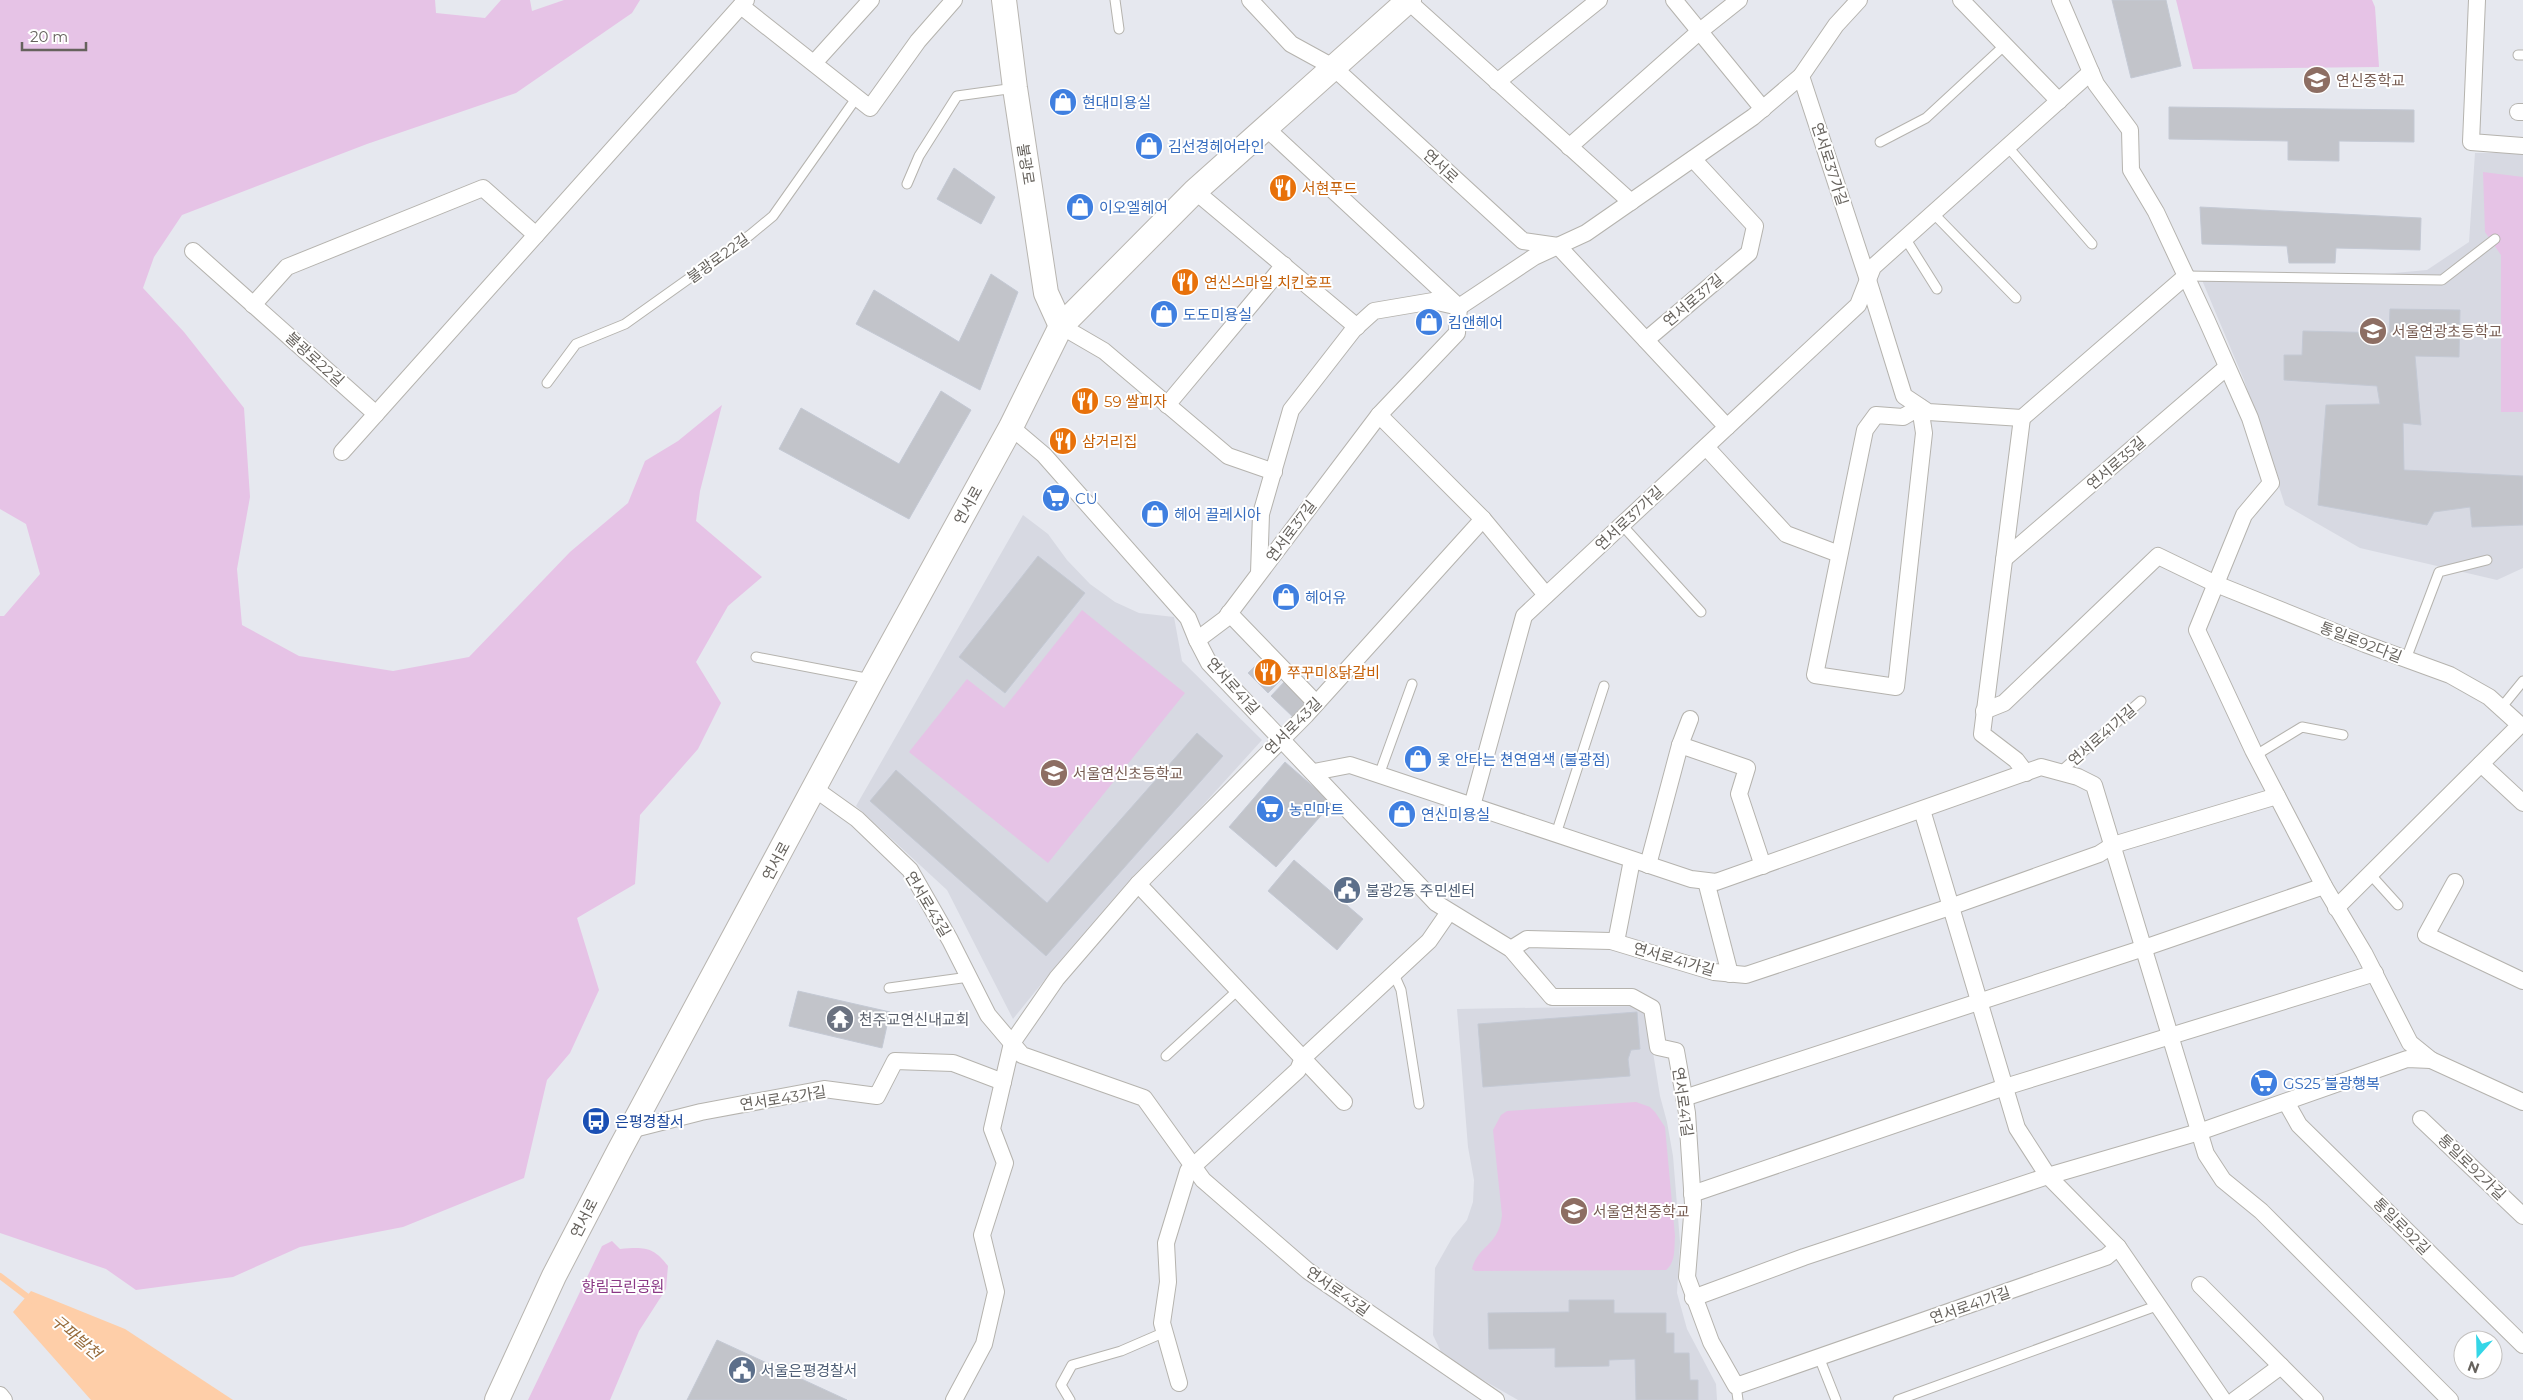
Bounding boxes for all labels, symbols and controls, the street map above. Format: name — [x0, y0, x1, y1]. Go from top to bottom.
scale bar — [22, 20, 86, 52]
text: 20 m — [30, 27, 68, 46]
school or university icon: 연신중학교 — [2302, 65, 2332, 95]
place label: 연신중학교 — [2336, 71, 2405, 90]
shop icon: 현대미용실 — [1048, 87, 1078, 117]
place label: 현대미용실 — [1082, 93, 1151, 112]
street label: 연서로37가길 — [1808, 120, 1852, 208]
shop icon: 김선경헤어라인 — [1134, 131, 1164, 161]
place label: 김선경헤어라인 — [1168, 137, 1265, 156]
street label: 불광로 — [1013, 142, 1039, 186]
street label: 연서로 — [1419, 145, 1463, 187]
restaurant icon: 서현푸드 — [1268, 173, 1298, 203]
place label: 서현푸드 — [1302, 179, 1357, 198]
shop icon: 이오엘헤어 — [1065, 192, 1095, 222]
place label: 이오엘헤어 — [1099, 198, 1168, 217]
street label: 불광로22길 — [683, 229, 753, 287]
restaurant icon: 연신스마일 치킨호프 — [1170, 267, 1200, 297]
street label: 연서로37길 — [1659, 269, 1727, 331]
place label: 연신스마일 치킨호프 — [1204, 273, 1332, 292]
shop icon: 도도미용실 — [1149, 299, 1179, 329]
place label: 도도미용실 — [1183, 305, 1252, 324]
shop icon: 킴앤헤어 — [1414, 307, 1444, 337]
place label: 킴앤헤어 — [1448, 313, 1503, 332]
school or university icon: 서울연광초등학교 — [2358, 316, 2388, 346]
place label: 서울연광초등학교 — [2392, 322, 2502, 341]
street label: 불광로22길 — [282, 328, 348, 390]
restaurant icon: 59 쌀피자 — [1070, 386, 1100, 416]
place label: 59 쌀피자 — [1104, 392, 1167, 411]
restaurant icon: 삼거리집 — [1048, 426, 1078, 456]
place label: 삼거리집 — [1082, 432, 1137, 451]
street label: 연서로35길 — [2083, 432, 2149, 494]
street label: 연서로 — [950, 482, 986, 528]
street label: 연서로37가길 — [1591, 482, 1667, 554]
supermarket icon: CU — [1041, 483, 1071, 513]
place label: CU — [1075, 489, 1098, 508]
street label: 연서로37길 — [1262, 496, 1320, 566]
shop icon: 헤어 끌레시아 — [1140, 499, 1170, 529]
place label: 헤어 끌레시아 — [1174, 505, 1261, 524]
shop icon: 헤어유 — [1271, 582, 1301, 612]
place label: 헤어유 — [1305, 588, 1347, 607]
street label: 통일로92다길 — [2317, 618, 2405, 666]
street label: 연서로41길 — [1202, 654, 1264, 718]
restaurant icon: 쭈꾸미&닭갈비 — [1253, 657, 1283, 687]
place label: 쭈꾸미&닭갈비 — [1287, 663, 1380, 682]
street label: 연서로43길 — [1260, 693, 1326, 759]
street label: 연서로41가길 — [2064, 700, 2140, 770]
shop icon: 옻 안타는 쳔연염색 (불광점) — [1403, 744, 1433, 774]
place label: 옻 안타는 쳔연염색 (불광점) — [1437, 750, 1610, 769]
school or university icon: 서울연신초등학교 — [1039, 758, 1069, 788]
place label: 서울연신초등학교 — [1073, 764, 1183, 783]
supermarket icon: 농민마트 — [1255, 794, 1285, 824]
shop icon: 연신미용실 — [1387, 799, 1417, 829]
place label: 농민마트 — [1289, 800, 1344, 819]
place label: 연신미용실 — [1421, 805, 1490, 824]
street label: 연서로 — [758, 838, 794, 884]
street label: 연서로43길 — [901, 868, 955, 940]
public building icon: 불광2동 주민센터 — [1332, 875, 1362, 905]
place label: 불광2동 주민센터 — [1366, 881, 1475, 900]
street label: 연서로41가길 — [1631, 938, 1717, 980]
temple icon: 천주교연신내교회 — [825, 1004, 855, 1034]
place label: 천주교연신내교회 — [859, 1010, 969, 1029]
street label: 연서로41길 — [1669, 1066, 1697, 1138]
supermarket icon: GS25 불광행복 — [2249, 1068, 2279, 1098]
place label: GS25 불광행복 — [2283, 1074, 2380, 1093]
street label: 연서로43가길 — [738, 1082, 828, 1114]
bus stop icon: 은평경찰서 — [581, 1106, 611, 1136]
place label: 은평경찰서 — [615, 1112, 684, 1131]
street label: 통일로92가길 — [2434, 1130, 2510, 1204]
street label: 통일로92길 — [2370, 1194, 2434, 1258]
street label: 연서로 — [566, 1195, 602, 1241]
school or university icon: 서울연천중학교 — [1559, 1196, 1589, 1226]
place label: 서울연천중학교 — [1593, 1202, 1690, 1221]
street label: 연서로43길 — [1303, 1262, 1373, 1320]
park label: 향림근린공원 — [582, 1277, 664, 1296]
street label: 연서로41가길 — [1927, 1282, 2013, 1328]
water label: 구파발천 — [47, 1311, 106, 1365]
north arrow — [2453, 1330, 2503, 1380]
public building icon: 서울은평경찰서 — [727, 1355, 757, 1385]
text: N — [2465, 1357, 2482, 1378]
place label: 서울은평경찰서 — [761, 1361, 858, 1380]

